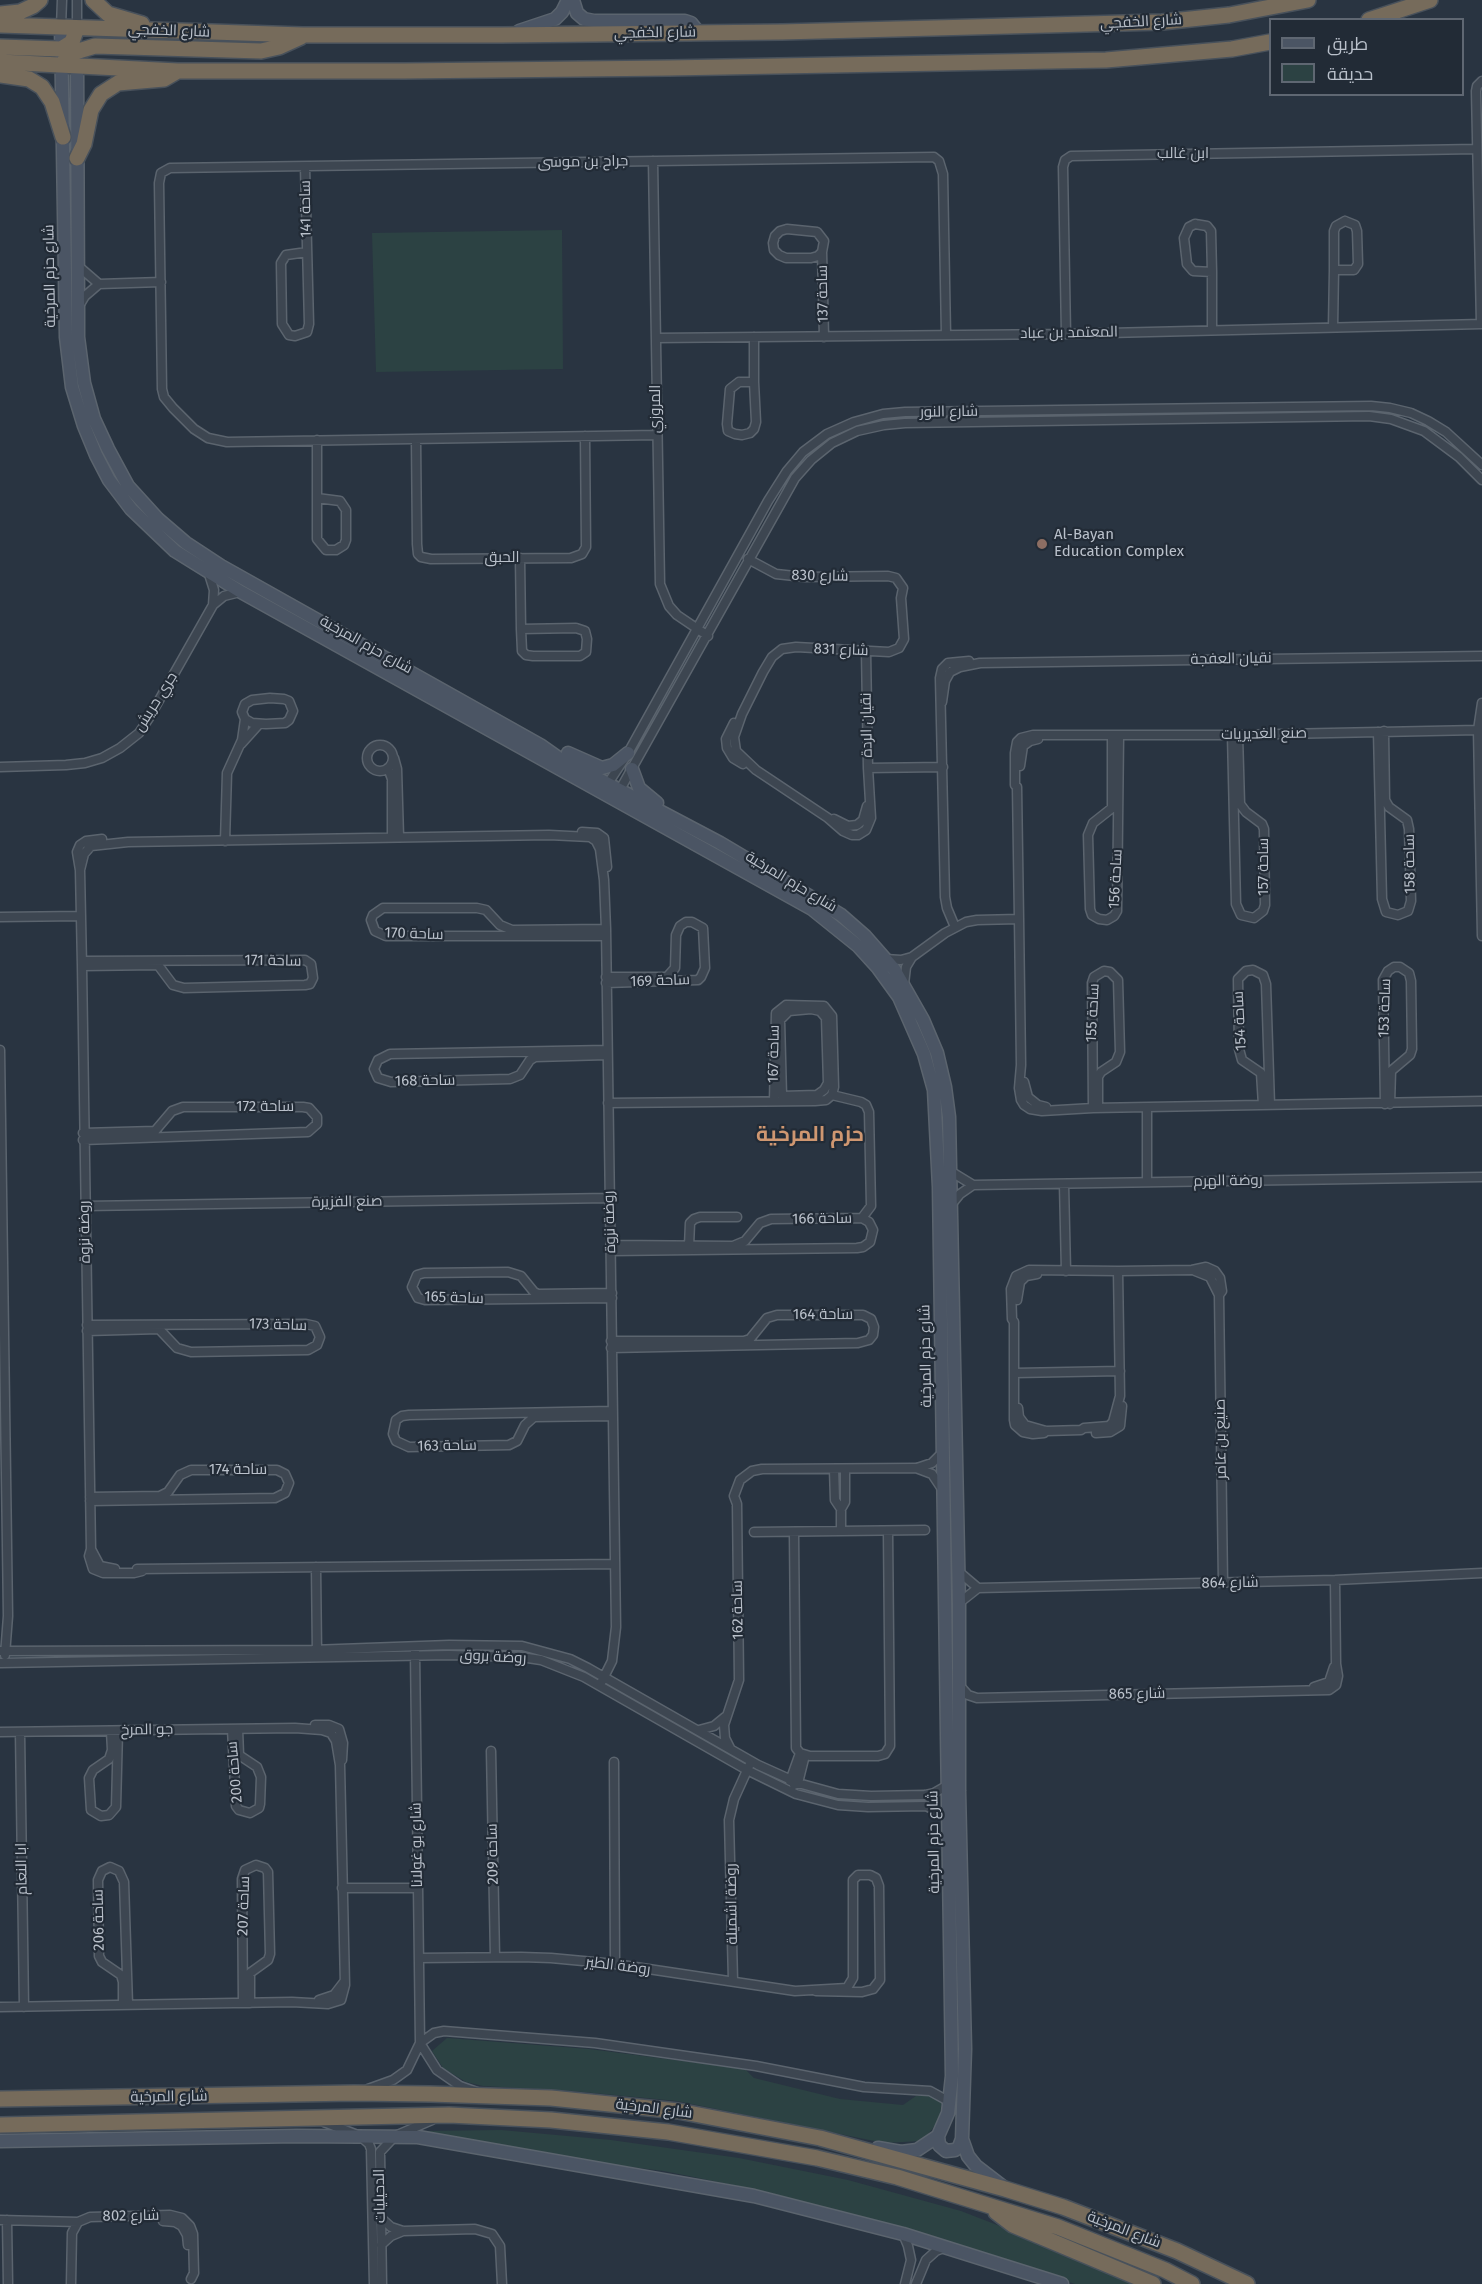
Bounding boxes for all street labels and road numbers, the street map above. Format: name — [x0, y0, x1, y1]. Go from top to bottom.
street label: شارع الخفجي — [1100, 11, 1182, 33]
street label: شارع الخفجي — [128, 21, 210, 41]
street label: شارع الخفجي — [614, 23, 696, 43]
street label: ابن غالب — [1157, 145, 1209, 163]
street label: جراح بن موسى — [538, 152, 628, 172]
street label: ساحة 141 — [296, 180, 316, 238]
street label: شارع حزم المرخية — [40, 224, 60, 328]
street label: ساحة 137 — [813, 265, 833, 323]
street label: المعتمد بن عباد — [1020, 323, 1118, 343]
street label: المروزي — [647, 385, 665, 433]
street label: شارع النور — [920, 402, 978, 422]
street label: الحبق — [484, 549, 520, 567]
street label: شارع 830 — [791, 567, 849, 585]
street label: شارع حزم المرخية — [316, 612, 416, 678]
street label: شارع 831 — [813, 640, 869, 660]
street label: نقيان العفجة — [1190, 649, 1272, 669]
street label: جري حريش — [131, 669, 181, 735]
street label: نقيان الردة — [857, 692, 877, 758]
street label: صنع الغديريات — [1221, 724, 1307, 744]
street label: ساحة 158 — [1400, 834, 1420, 894]
street label: ساحة 157 — [1255, 838, 1273, 896]
street label: شارع حزم المرخية — [742, 848, 840, 916]
street label: ساحة 156 — [1105, 849, 1127, 909]
street label: ساحة 170 — [384, 924, 444, 944]
street label: ساحة 171 — [244, 952, 302, 970]
street label: ساحة 169 — [630, 971, 690, 991]
street label: ساحة 153 — [1375, 978, 1395, 1038]
street label: ساحة 155 — [1082, 983, 1104, 1043]
street label: ساحة 154 — [1229, 991, 1251, 1051]
street label: ساحة 167 — [764, 1025, 784, 1083]
street label: ساحة 168 — [395, 1071, 455, 1091]
street label: ساحة 172 — [236, 1098, 294, 1116]
street label: روضة الهرم — [1193, 1171, 1263, 1191]
street label: روضة نزوة — [600, 1190, 620, 1254]
street label: صنع الفزيرة — [311, 1192, 383, 1212]
street label: روضة نزوة — [75, 1201, 95, 1263]
street label: ساحة 166 — [792, 1209, 852, 1229]
street label: ساحة 165 — [424, 1288, 484, 1308]
street label: شارع حزم المرخية — [916, 1304, 936, 1408]
street label: ساحة 164 — [793, 1306, 853, 1324]
street label: ساحة 173 — [249, 1315, 307, 1335]
street label: صنيع بن عامر — [1211, 1399, 1231, 1479]
street label: ساحة 163 — [417, 1436, 477, 1456]
street label: ساحة 174 — [209, 1461, 267, 1479]
street label: شارع 864 — [1201, 1574, 1259, 1592]
street label: ساحة 162 — [728, 1580, 748, 1640]
street label: روضة بروق — [459, 1646, 527, 1668]
street label: شارع 865 — [1108, 1685, 1166, 1703]
street label: جو المرخ — [121, 1721, 173, 1739]
street label: ساحة 200 — [223, 1740, 247, 1804]
street label: شارع حزم المرخية — [924, 1790, 944, 1894]
street label: شارع بو غولانا — [407, 1802, 427, 1888]
street label: ساحة 209 — [483, 1823, 503, 1885]
street label: ابا النعام — [13, 1843, 31, 1895]
street label: روضة اشميلة — [722, 1863, 742, 1945]
street label: ساحة 207 — [234, 1876, 254, 1936]
street label: ساحة 206 — [89, 1889, 109, 1951]
street label: روضة الطير — [584, 1953, 652, 1979]
street label: شارع المرخية — [130, 2087, 208, 2107]
street label: شارع المرخية — [615, 2095, 693, 2123]
street label: الدحيليات — [371, 2169, 389, 2223]
street label: شارع 802 — [102, 2207, 160, 2225]
street label: شارع المرخية — [1085, 2208, 1163, 2252]

